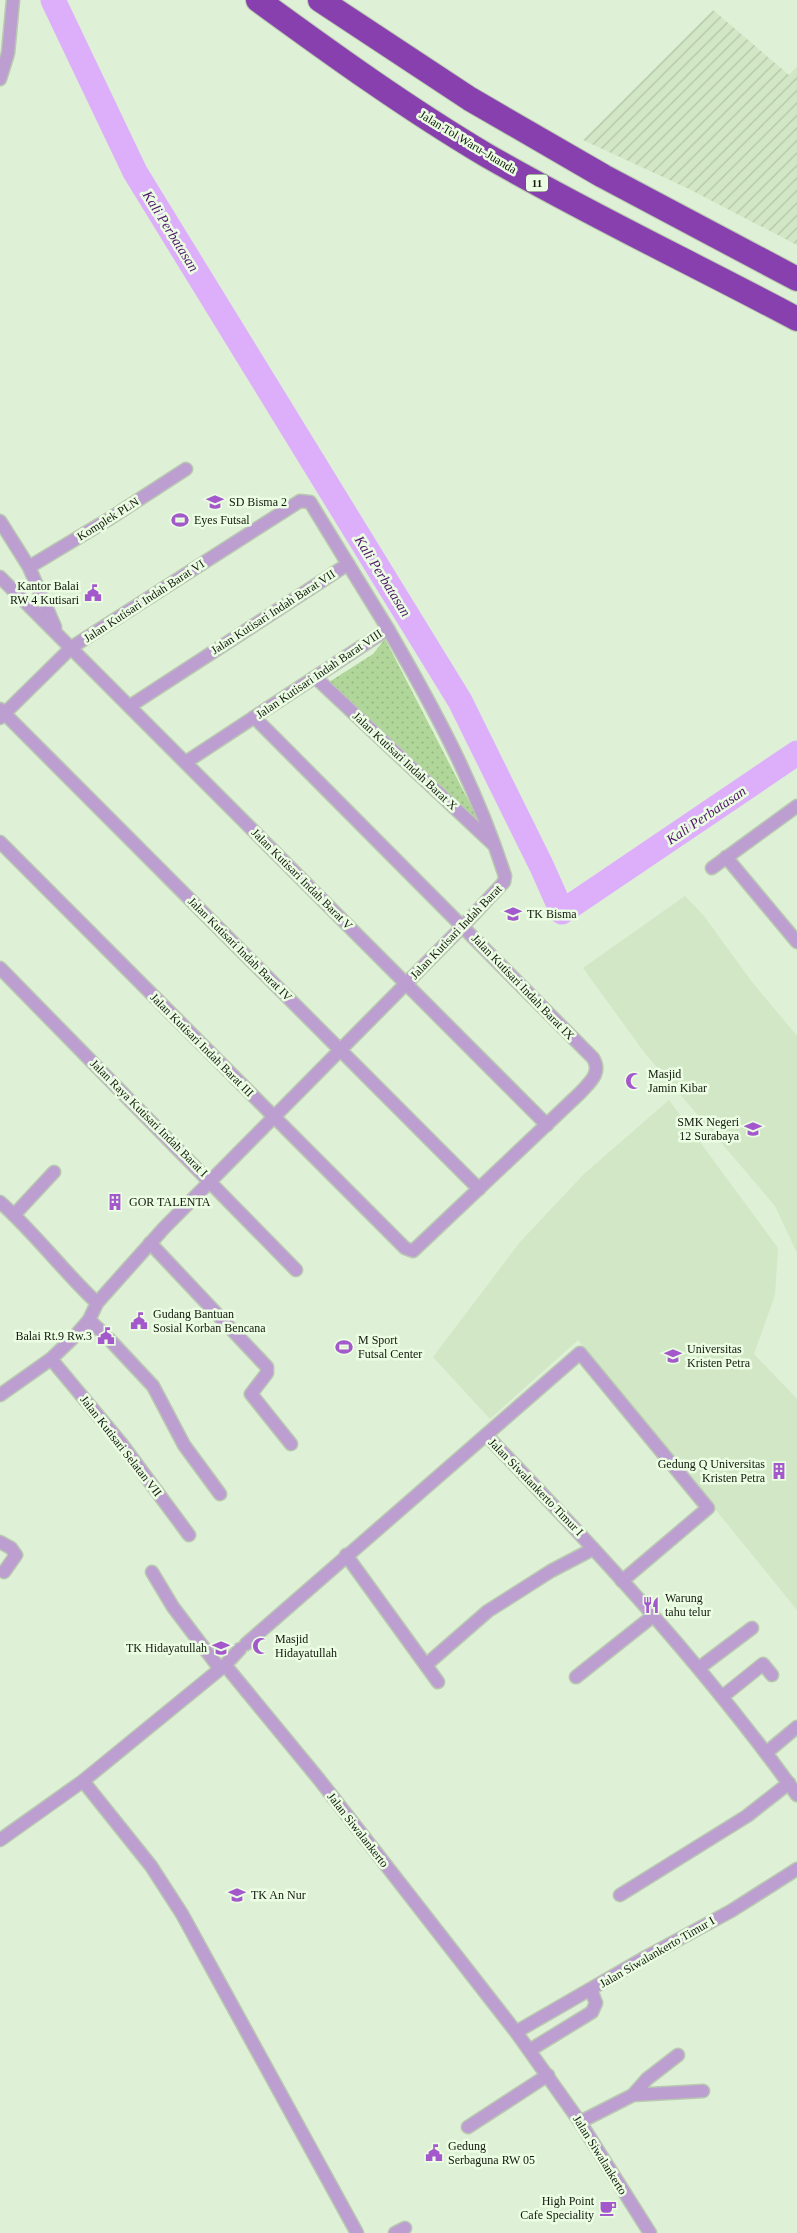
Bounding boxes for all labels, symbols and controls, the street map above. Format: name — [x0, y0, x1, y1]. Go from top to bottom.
street label: Jalan Tol Waru–Juanda — [417, 107, 520, 177]
road number: 11 — [526, 174, 548, 192]
water label: Kali Perbatasan — [139, 187, 201, 274]
school or university icon: SD Bisma 2 — [205, 492, 225, 512]
street label: Komplek PLN — [74, 494, 142, 544]
place label: SD Bisma 2 — [229, 495, 287, 509]
sports icon: Eyes Futsal — [170, 510, 190, 530]
place label: Eyes Futsal — [194, 513, 250, 527]
water label: Kali Perbatasan — [351, 532, 413, 619]
street label: Jalan Kutisari Indah Barat VI — [81, 557, 207, 645]
street label: Jalan Kutisari Indah Barat VII — [208, 567, 338, 657]
place label: Kantor Balai RW 4 Kutisari — [10, 579, 80, 607]
public building icon: Kantor Balai RW 4 Kutisari — [83, 583, 103, 603]
street label: Jalan Kutisari Indah Barat VIII — [253, 627, 385, 721]
street label: Jalan Kutisari Indah Barat X — [350, 709, 460, 813]
water label: Kali Perbatasan — [663, 783, 749, 848]
street label: Jalan Kutisari Indah Barat V — [249, 826, 356, 933]
street label: Jalan Kutisari Indah Barat — [407, 881, 505, 982]
street label: Jalan Kutisari Indah Barat IV — [185, 894, 295, 1004]
school or university icon: TK Bisma — [503, 904, 523, 924]
place label: TK Bisma — [527, 907, 577, 921]
street label: Jalan Kutisari Indah Barat IX — [469, 931, 577, 1043]
street label: Jalan Kutisari Indah Barat III — [147, 990, 257, 1100]
street label: Jalan Raya Kutisari Indah Barat I — [87, 1056, 211, 1180]
place label: Masjid Jamin Kibar — [648, 1067, 707, 1095]
mosque icon: Masjid Jamin Kibar — [624, 1071, 644, 1091]
place label: SMK Negeri 12 Surabaya — [677, 1115, 740, 1143]
school or university icon: SMK Negeri 12 Surabaya — [743, 1119, 763, 1139]
building icon: GOR TALENTA — [105, 1192, 125, 1212]
place label: GOR TALENTA — [129, 1195, 211, 1209]
place label: Gudang Bantuan Sosial Korban Bencana — [153, 1307, 266, 1335]
public building icon: Gudang Bantuan Sosial Korban Bencana — [129, 1311, 149, 1331]
public building icon: Balai Rt.9 Rw.3 — [96, 1326, 116, 1346]
place label: Balai Rt.9 Rw.3 — [15, 1329, 92, 1343]
place label: M Sport Futsal Center — [358, 1333, 422, 1361]
sports icon: M Sport Futsal Center — [334, 1337, 354, 1357]
place label: Universitas Kristen Petra — [687, 1342, 751, 1370]
school or university icon: Universitas Kristen Petra — [663, 1346, 683, 1366]
street label: Jalan Kutisari Selatan VII — [77, 1393, 165, 1499]
street label: Jalan Siwalankerto Timur I — [486, 1435, 586, 1539]
place label: Gedung Q Universitas Kristen Petra — [658, 1457, 766, 1485]
building icon: Gedung Q Universitas Kristen Petra — [769, 1461, 789, 1481]
place label: Warung tahu telur — [665, 1591, 711, 1619]
restaurant icon: Warung tahu telur — [641, 1595, 661, 1615]
place label: Masjid Hidayatullah — [275, 1632, 337, 1660]
mosque icon: Masjid Hidayatullah — [251, 1636, 271, 1656]
school or university icon: TK Hidayatullah — [211, 1638, 231, 1658]
place label: TK Hidayatullah — [126, 1641, 207, 1655]
street label: Jalan Siwalankerto — [324, 1790, 392, 1870]
school or university icon: TK An Nur — [227, 1885, 247, 1905]
place label: TK An Nur — [251, 1888, 306, 1902]
street label: Jalan Siwalankerto Timur I — [597, 1913, 717, 1991]
street label: Jalan Siwalankerto — [570, 2113, 630, 2197]
place label: Gedung Serbaguna RW 05 — [448, 2139, 535, 2167]
public building icon: Gedung Serbaguna RW 05 — [424, 2143, 444, 2163]
place label: High Point Cafe Speciality — [520, 2194, 595, 2222]
cafe icon: High Point Cafe Speciality — [598, 2198, 618, 2218]

